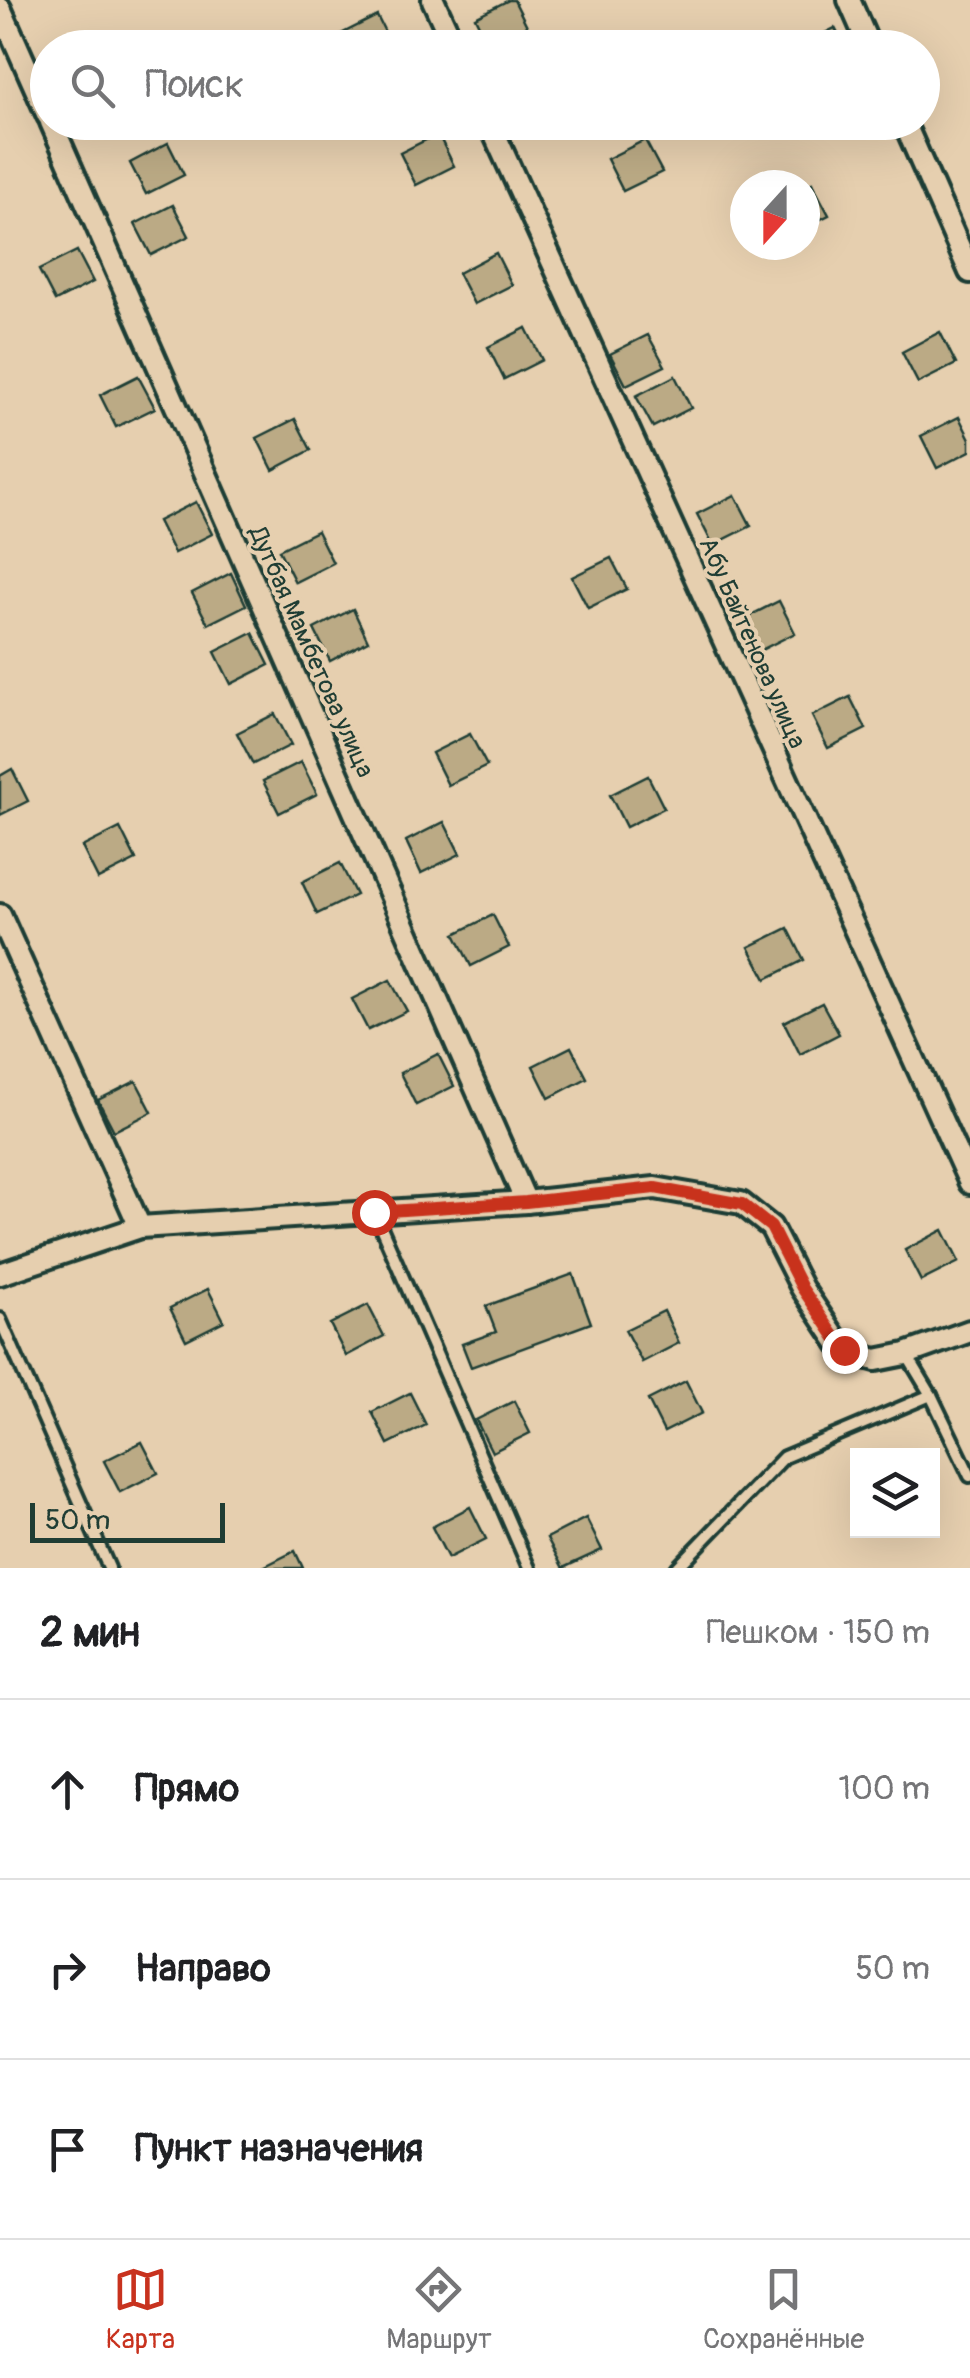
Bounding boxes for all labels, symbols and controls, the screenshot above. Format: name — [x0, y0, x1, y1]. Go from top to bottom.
search box — [30, 30, 940, 140]
icon: search — [65, 58, 120, 113]
text: Поиск — [145, 61, 244, 109]
north arrow — [730, 170, 820, 260]
street label: Дутбая Мамбетова улица — [241, 521, 380, 782]
street label: Абу Байтенова улица — [692, 533, 812, 753]
route start — [352, 1190, 398, 1236]
route end — [822, 1328, 868, 1374]
map controls — [850, 1448, 940, 1538]
button: layers — [850, 1448, 940, 1538]
scale bar — [30, 1498, 225, 1542]
text: 50 m — [45, 1503, 110, 1538]
text: 2 мин — [40, 1607, 140, 1659]
text: Пешком · 150 m — [706, 1613, 930, 1653]
icon: ahead — [40, 1762, 95, 1817]
text: Прямо — [135, 1765, 239, 1813]
text: 100 m — [838, 1769, 930, 1809]
icon: right — [40, 1942, 95, 1997]
text: Направо — [135, 1945, 271, 1993]
text: 50 m — [855, 1949, 930, 1989]
icon: arrive — [40, 2122, 95, 2177]
text: Пункт назначения — [135, 2125, 423, 2173]
tab: Карта — [106, 2262, 175, 2357]
tab: Маршрут — [386, 2262, 492, 2357]
tab: Сохранённые — [703, 2262, 864, 2357]

